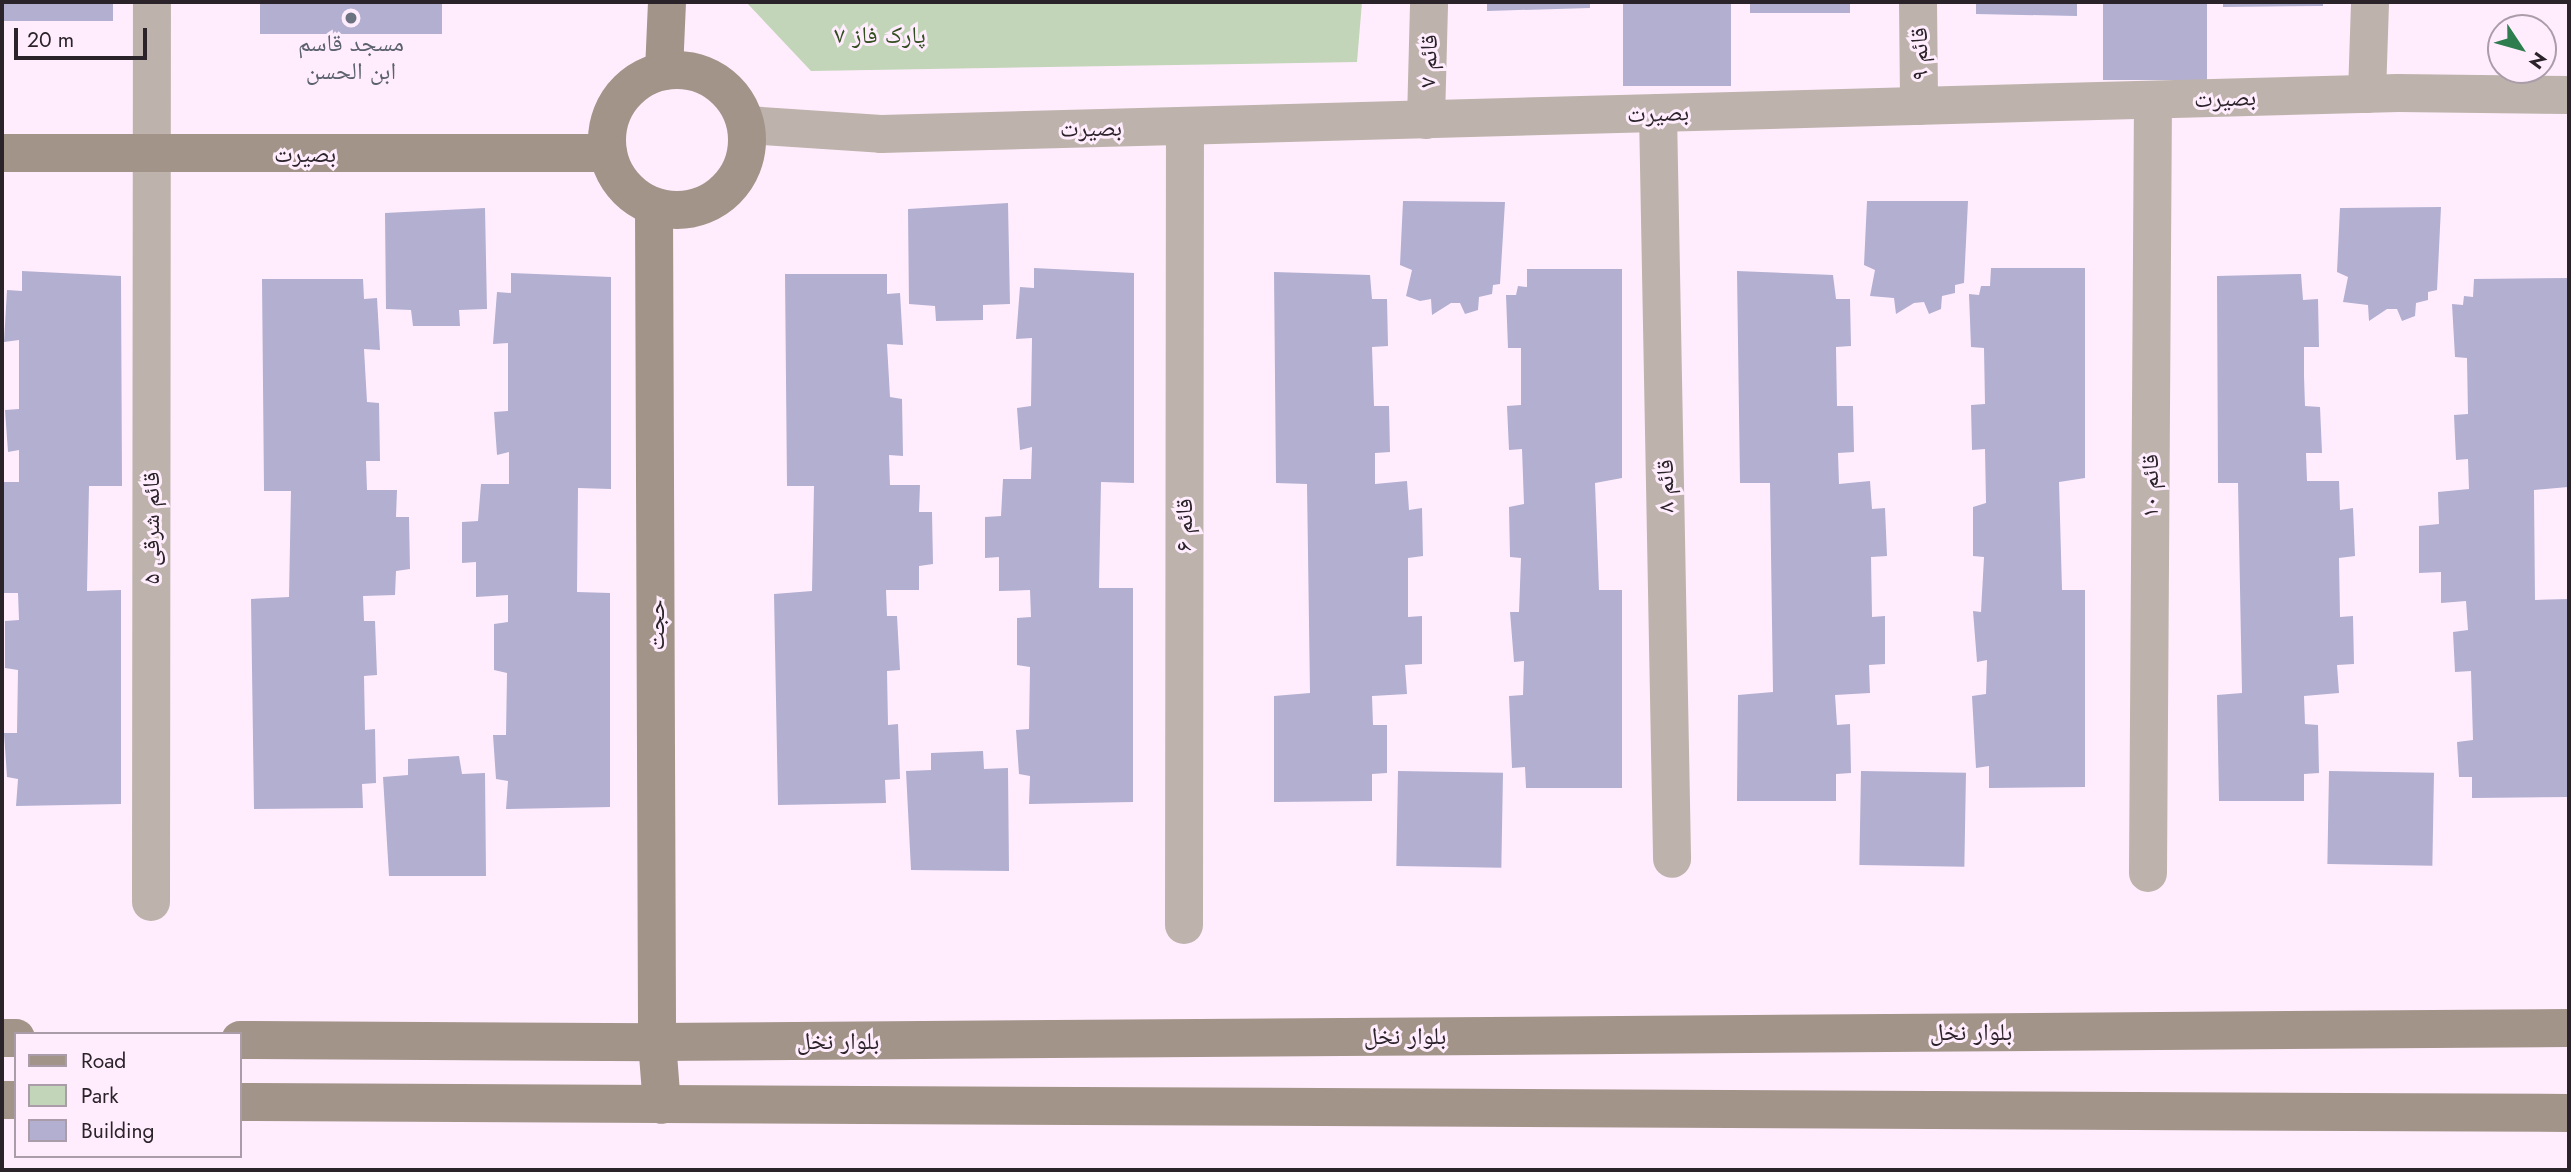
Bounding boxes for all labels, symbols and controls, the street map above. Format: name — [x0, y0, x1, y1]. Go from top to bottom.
marker: مسجد قاسم ابن الحسن — [343, 10, 359, 26]
scale bar — [18, 14, 150, 58]
north arrow — [2487, 14, 2557, 84]
park label: پارک فاز ۷ — [834, 21, 926, 49]
text: 20 m — [27, 25, 74, 55]
street label: قائم ۹ — [1904, 27, 1934, 81]
place label: مسجد قاسم ابن الحسن — [298, 29, 404, 85]
street label: قائم ۷ — [1413, 34, 1443, 88]
text: N — [2522, 46, 2553, 75]
street label: بصیرت — [2193, 83, 2257, 113]
street label: بصیرت — [1626, 98, 1690, 128]
street label: بصیرت — [1060, 113, 1122, 143]
street label: بصیرت — [274, 140, 336, 168]
street label: قائم ۱۰ — [2136, 454, 2164, 518]
street label: قائم ۸ — [1650, 459, 1680, 513]
street label: قائم شرقی ۵ — [137, 472, 165, 584]
street label: قائم ۶ — [1170, 498, 1198, 552]
street label: حجت — [642, 600, 670, 650]
street label: بلوار نخل — [1930, 1018, 2012, 1046]
street label: بلوار نخل — [1364, 1022, 1446, 1050]
street label: بلوار نخل — [797, 1027, 879, 1055]
legend — [14, 1032, 242, 1158]
text: Road — [81, 1046, 126, 1076]
text: Park — [81, 1081, 118, 1111]
text: Building — [81, 1116, 154, 1146]

